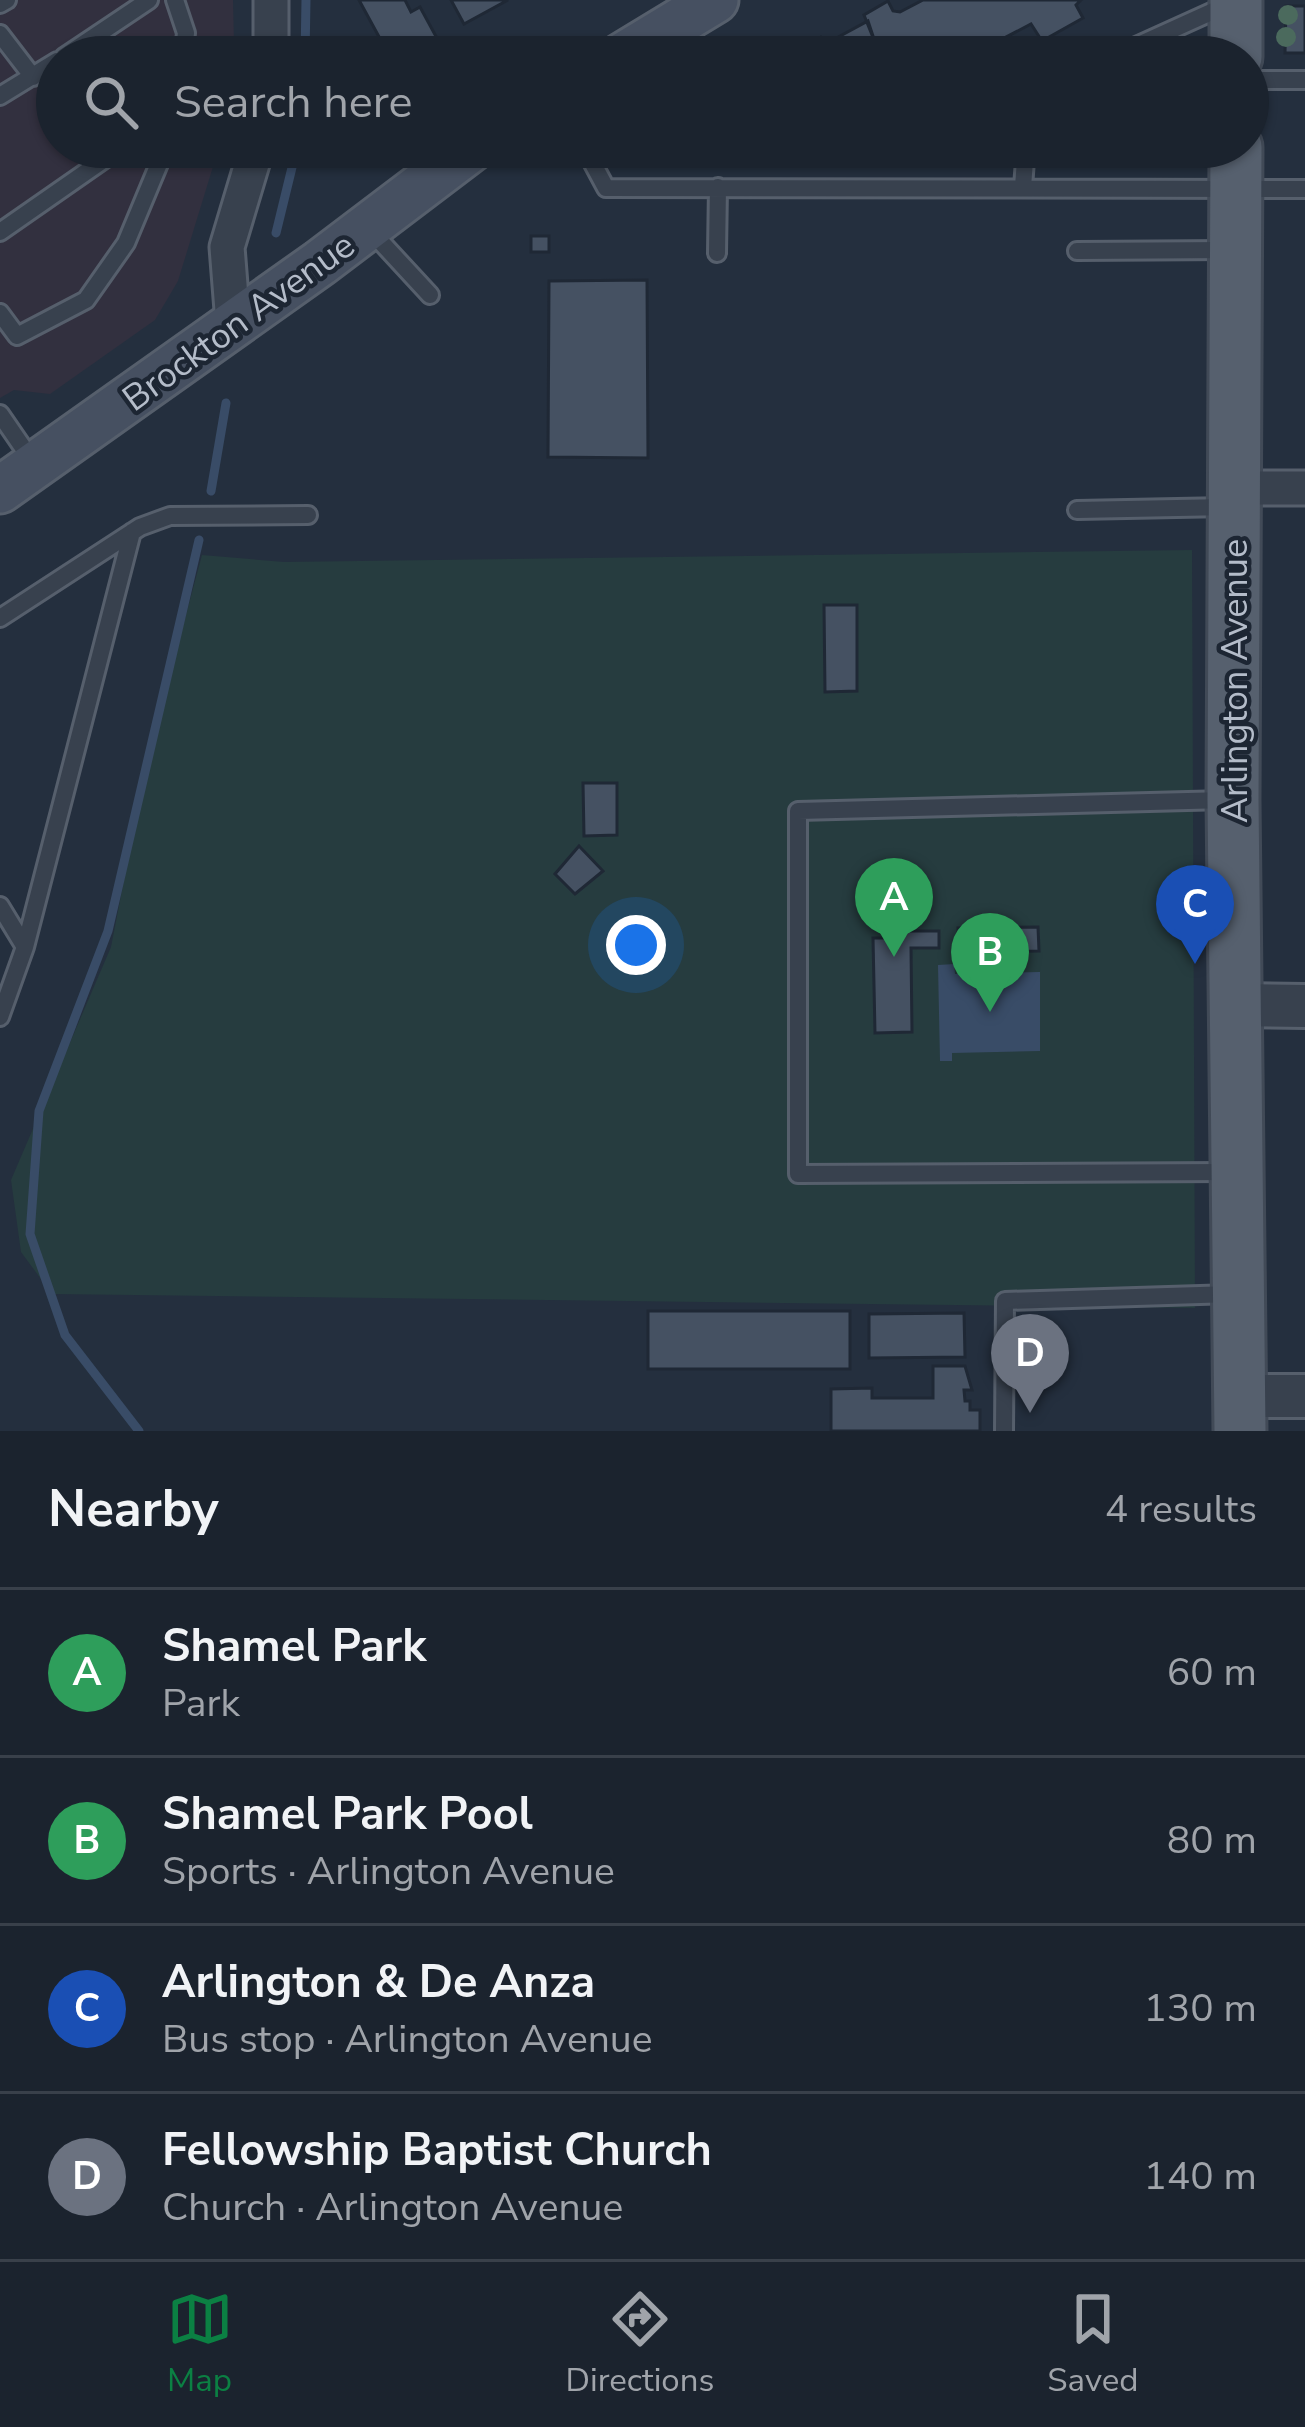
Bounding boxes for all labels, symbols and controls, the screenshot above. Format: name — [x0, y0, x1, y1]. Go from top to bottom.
search box — [36, 36, 1269, 168]
icon: search — [78, 69, 144, 135]
text: Search here — [174, 72, 413, 133]
street label: Brockton Avenue — [113, 221, 365, 423]
street label: Arlington Avenue — [1211, 539, 1260, 823]
pin: A — [855, 858, 933, 957]
pin: C — [1156, 865, 1234, 964]
pin: B — [951, 913, 1029, 1012]
your location — [606, 915, 666, 975]
pin: D — [991, 1314, 1069, 1413]
text: Nearby — [48, 1474, 219, 1544]
text: 4 results — [1105, 1483, 1257, 1536]
text: Shamel Park — [162, 1616, 426, 1677]
text: A — [72, 1646, 102, 1699]
text: 60 m — [1167, 1646, 1257, 1699]
text: Park — [162, 1677, 240, 1730]
text: Shamel Park Pool — [162, 1784, 533, 1845]
text: B — [74, 1814, 100, 1867]
text: 80 m — [1167, 1814, 1257, 1867]
text: Sports · Arlington Avenue — [162, 1845, 615, 1898]
text: Arlington & De Anza — [162, 1952, 595, 2013]
text: C — [74, 1982, 100, 2035]
text: 130 m — [1143, 1982, 1257, 2035]
text: Bus stop · Arlington Avenue — [162, 2013, 652, 2066]
text: Fellowship Baptist Church — [162, 2120, 712, 2181]
text: D — [72, 2150, 102, 2203]
text: 140 m — [1143, 2150, 1257, 2203]
text: Church · Arlington Avenue — [162, 2181, 623, 2234]
tab: Map — [167, 2286, 233, 2403]
tab: Directions — [566, 2286, 714, 2403]
tab: Saved — [1047, 2286, 1138, 2403]

